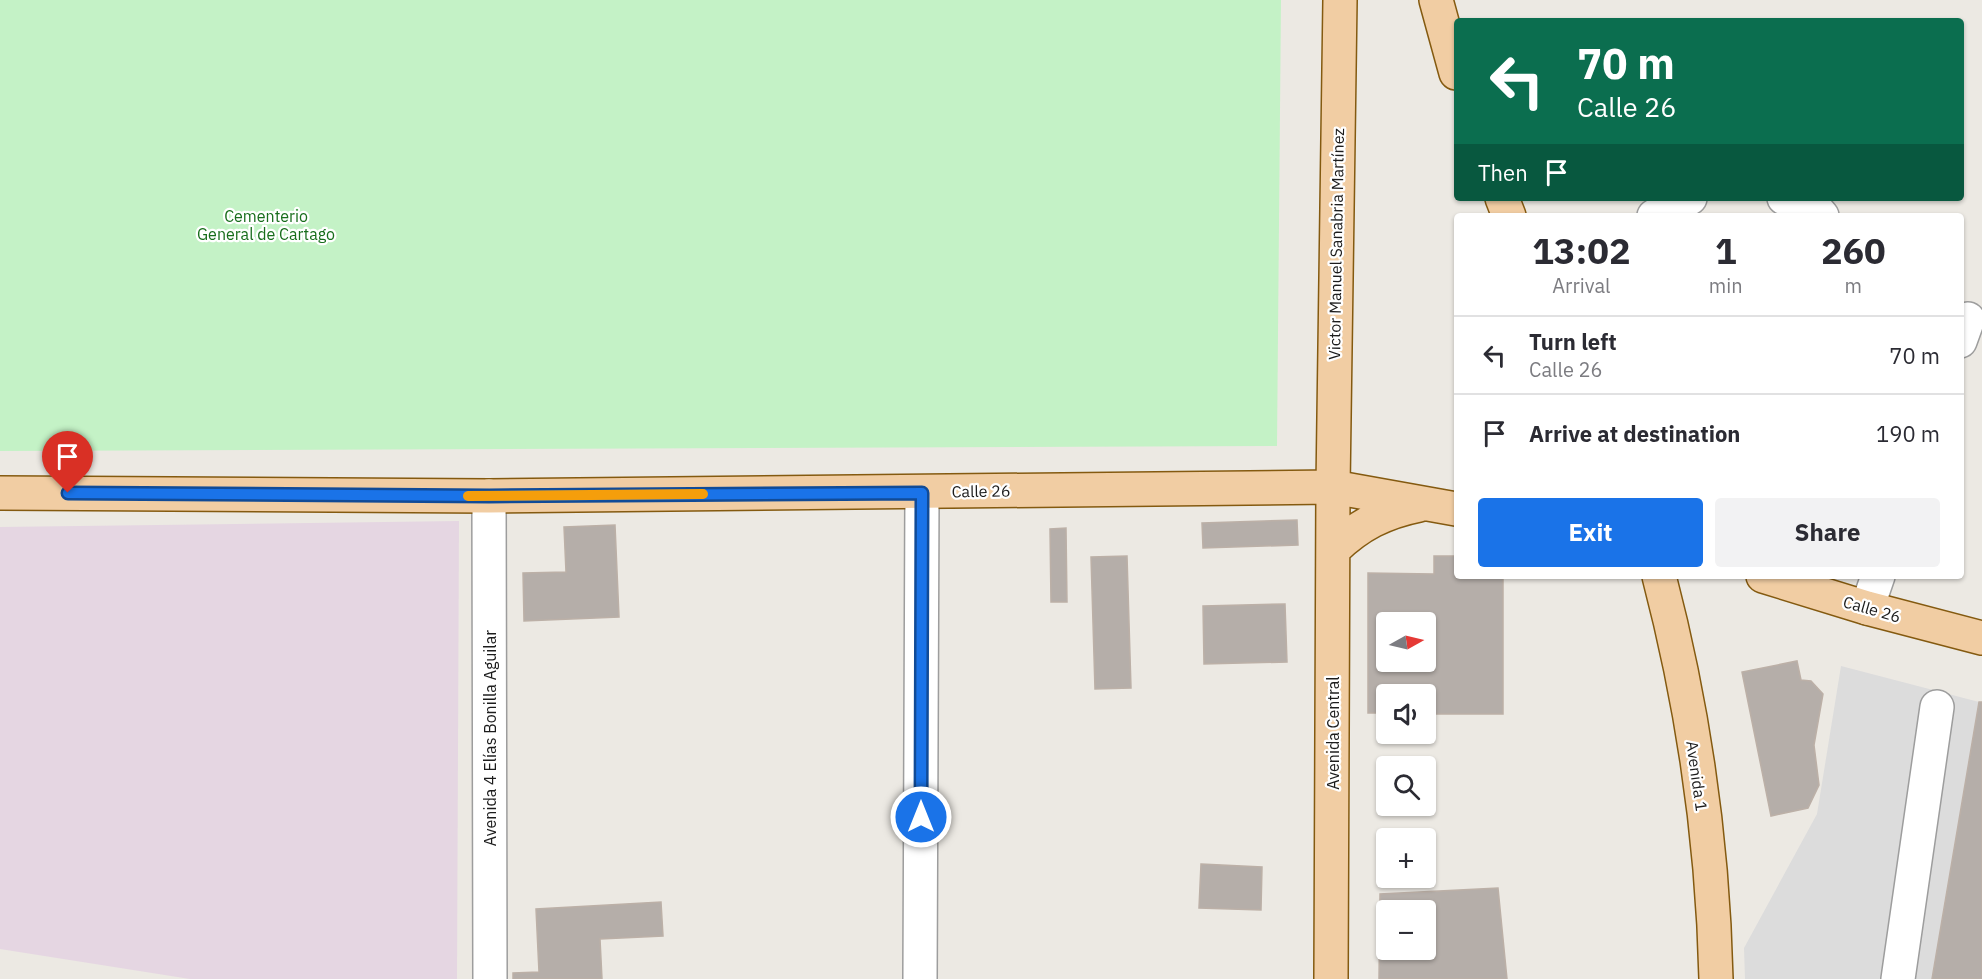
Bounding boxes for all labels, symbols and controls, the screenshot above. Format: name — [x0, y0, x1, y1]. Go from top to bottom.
text: 70 m — [1577, 36, 1675, 91]
icon: left — [1478, 42, 1556, 120]
text: Calle 26 — [1577, 89, 1676, 124]
street label: Victor Manuel Sanabria Martínez — [1324, 128, 1348, 360]
icon: arrive — [1540, 156, 1573, 189]
text: Then — [1478, 158, 1528, 187]
park label: Cementerio General de Cartago — [197, 206, 335, 244]
text: 13:02 — [1532, 227, 1631, 274]
text: 1 — [1715, 227, 1737, 274]
text: 260 — [1821, 227, 1886, 274]
text: Arrival — [1552, 272, 1611, 299]
text: min — [1709, 272, 1743, 299]
text: m — [1845, 272, 1862, 299]
text: Turn left — [1529, 327, 1617, 356]
icon: left — [1478, 339, 1511, 372]
text: 70 m — [1889, 341, 1940, 370]
text: Calle 26 — [1529, 356, 1603, 383]
icon: arrive — [1478, 417, 1511, 450]
text: Arrive at destination — [1529, 419, 1740, 448]
text: 190 m — [1876, 419, 1940, 448]
pin — [42, 431, 93, 493]
icon: arrive — [51, 440, 84, 473]
street label: Calle 26 — [951, 480, 1011, 502]
button: Exit — [1478, 498, 1703, 567]
button: Share — [1715, 498, 1940, 567]
street label: Calle 26 — [1841, 591, 1903, 627]
north arrow — [1376, 612, 1436, 672]
map controls — [1376, 612, 1436, 960]
street label: Avenida 4 Elías Bonilla Aguilar — [480, 630, 500, 846]
street label: Avenida Central — [1323, 676, 1343, 790]
button: sound — [1376, 684, 1436, 744]
street label: Avenida 1 — [1682, 740, 1712, 812]
button: search — [1376, 756, 1436, 816]
position arrow — [889, 785, 953, 849]
button: + — [1376, 828, 1436, 888]
button: − — [1376, 900, 1436, 960]

